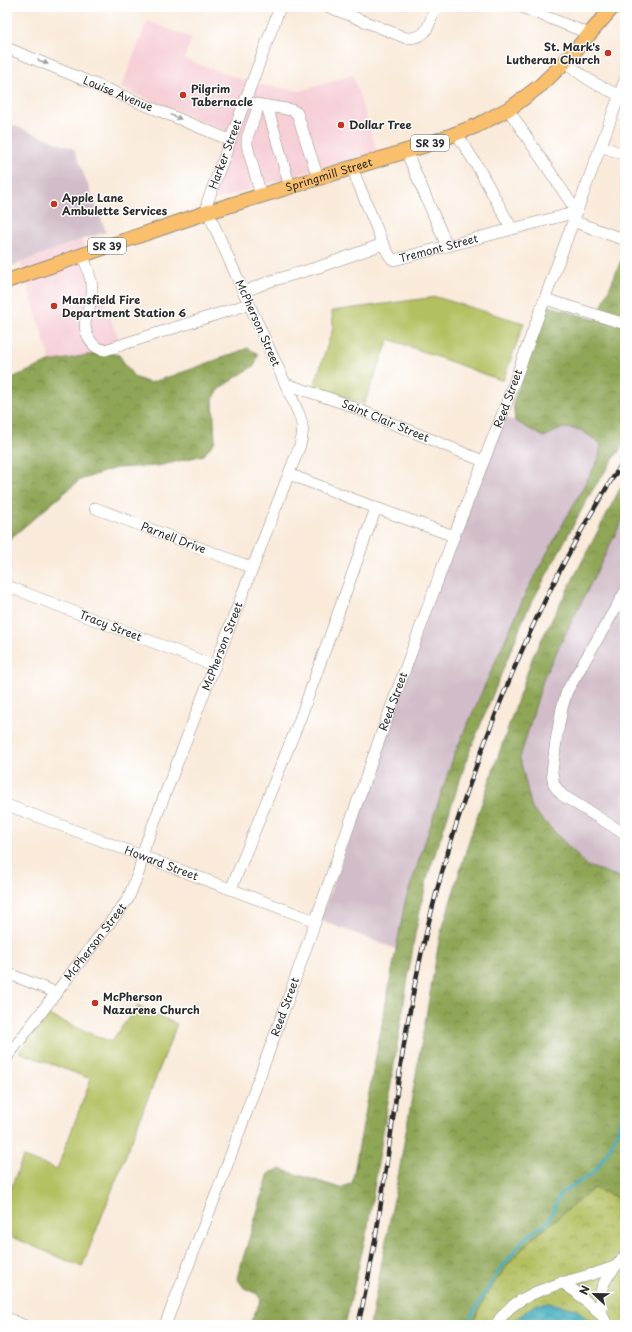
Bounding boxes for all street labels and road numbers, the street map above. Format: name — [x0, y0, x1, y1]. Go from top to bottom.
street label: Louise Avenue — [81, 71, 156, 115]
street label: Harker Street — [204, 116, 246, 191]
road number: SR 39 — [411, 135, 449, 151]
street label: Springmill Street — [283, 153, 374, 196]
street label: Tremont Street — [397, 229, 480, 266]
road number: SR 39 — [88, 238, 126, 254]
street label: McPherson Street — [232, 277, 285, 369]
street label: Reed Street — [489, 366, 526, 430]
street label: Saint Clair Street — [339, 394, 432, 446]
street label: Parnell Drive — [139, 517, 209, 557]
street label: McPherson Street — [197, 599, 247, 693]
street label: Tracy Street — [77, 606, 145, 645]
street label: Reed Street — [374, 669, 411, 733]
street label: Howard Street — [122, 841, 201, 884]
street label: McPherson Street — [60, 899, 130, 984]
street label: Reed Street — [266, 975, 303, 1039]

